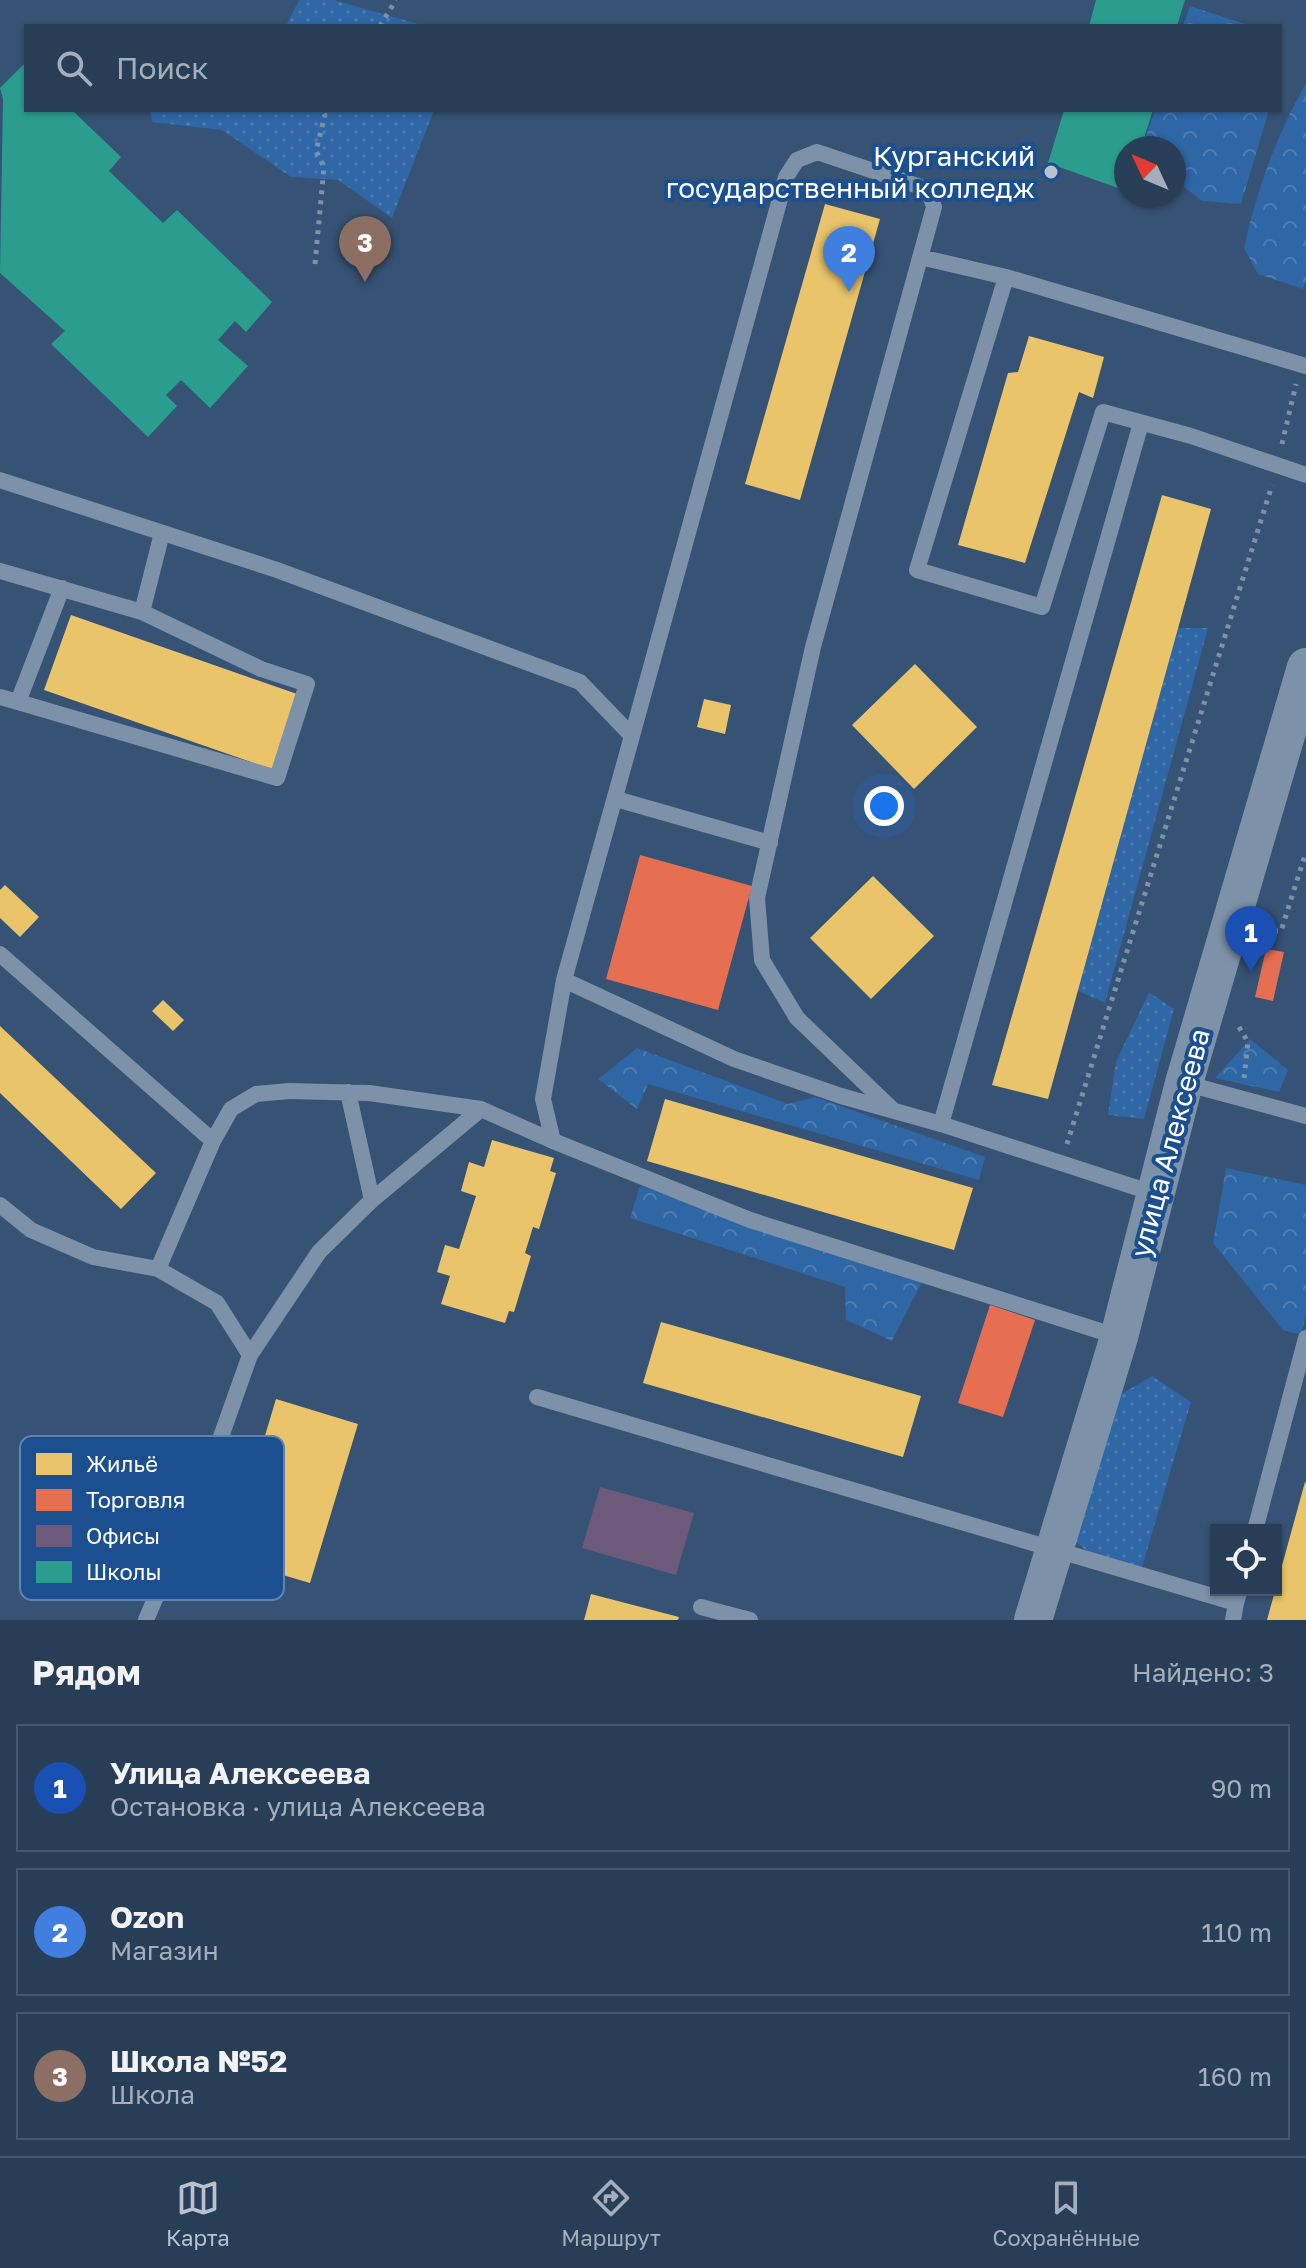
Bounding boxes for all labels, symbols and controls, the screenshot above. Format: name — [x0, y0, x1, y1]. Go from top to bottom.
search box — [24, 24, 1282, 112]
icon: search — [52, 46, 96, 90]
text: Поиск — [116, 50, 208, 86]
north arrow — [1114, 136, 1186, 208]
place label: Курганский государственный колледж — [666, 139, 1035, 204]
marker: Курганский государственный колледж — [1042, 163, 1060, 181]
pin: 3 — [339, 216, 391, 282]
pin: 2 — [823, 226, 875, 292]
your location — [864, 786, 904, 826]
pin: 1 — [1225, 906, 1277, 972]
street label: улица Алексеева — [1123, 1025, 1216, 1261]
legend — [20, 1436, 284, 1600]
text: Жильё — [86, 1450, 158, 1477]
text: Торговля — [86, 1486, 185, 1513]
text: Офисы — [86, 1522, 160, 1549]
map controls — [1210, 1524, 1282, 1596]
button: locate — [1210, 1524, 1282, 1596]
text: Школы — [86, 1558, 161, 1585]
text: Рядом — [32, 1652, 141, 1692]
text: Найдено: 3 — [1132, 1657, 1274, 1688]
text: Улица Алексеева — [110, 1755, 371, 1791]
text: 1 — [53, 1773, 67, 1804]
text: 90 m — [1211, 1773, 1272, 1804]
text: Остановка · улица Алексеева — [110, 1791, 486, 1822]
text: Ozon — [110, 1899, 184, 1935]
text: 2 — [52, 1917, 68, 1948]
text: 110 m — [1201, 1917, 1272, 1948]
text: Магазин — [110, 1935, 219, 1966]
text: Школа №52 — [110, 2043, 287, 2079]
text: 3 — [52, 2061, 68, 2092]
text: 160 m — [1198, 2061, 1272, 2092]
text: Школа — [110, 2079, 195, 2110]
tab: Карта — [166, 2176, 230, 2251]
tab: Маршрут — [561, 2176, 661, 2251]
tab: Сохранённые — [992, 2176, 1140, 2251]

